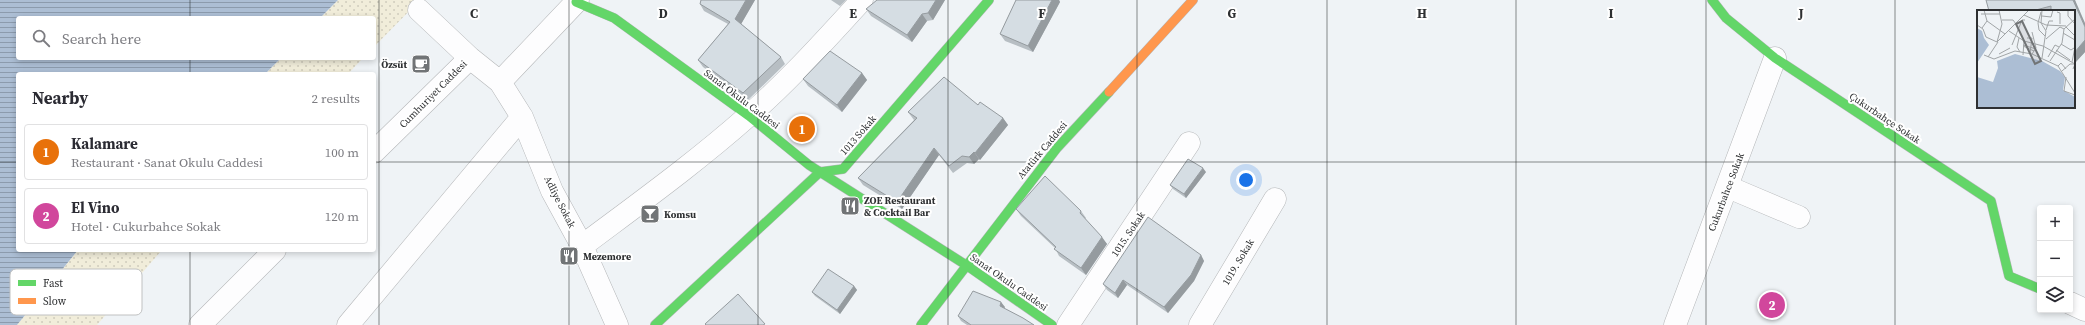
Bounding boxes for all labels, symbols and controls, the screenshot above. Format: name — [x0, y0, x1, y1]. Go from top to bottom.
text: C — [470, 5, 478, 22]
text: D — [658, 5, 668, 22]
text: E — [849, 5, 857, 22]
text: F — [1038, 5, 1046, 22]
text: G — [1228, 5, 1237, 22]
text: H — [1417, 5, 1427, 22]
text: I — [1608, 5, 1614, 22]
text: J — [1797, 5, 1804, 22]
inset map — [1977, 10, 2075, 108]
search box — [16, 16, 376, 60]
icon: search — [30, 27, 52, 49]
text: Search here — [62, 28, 141, 49]
cafe icon: Özsüt — [410, 53, 432, 75]
street label: Cumhuriyet Caddesi — [396, 57, 470, 131]
place label: Özsüt — [381, 58, 407, 71]
street label: Sanat Okulu Caddesi — [702, 66, 782, 132]
text: Nearby — [32, 86, 88, 110]
street label: Çukurbahçe Sokak — [1847, 89, 1924, 147]
text: 2 results — [312, 90, 360, 107]
street label: 1013 Sokak — [837, 112, 879, 158]
pin: 1 — [789, 114, 815, 144]
street label: Atatürk Caddesi — [1014, 119, 1070, 181]
text: Kalamare — [71, 133, 138, 154]
text: 1 — [42, 144, 50, 161]
text: 100 m — [325, 144, 359, 161]
street label: Cukurbahce Sokak — [1705, 150, 1747, 233]
text: Restaurant · Sanat Okulu Caddesi — [71, 154, 263, 171]
your location — [1236, 170, 1256, 190]
street label: Adliye Sokak — [541, 174, 579, 231]
place label: ZOE Restaurant & Cocktail Bar — [864, 194, 936, 219]
restaurant icon: ZOE Restaurant & Cocktail Bar — [839, 195, 861, 217]
text: El Vino — [71, 197, 119, 218]
bar icon: Komsu — [639, 203, 661, 225]
map controls — [2037, 205, 2073, 313]
button: + — [2037, 205, 2073, 241]
text: 2 — [42, 208, 50, 225]
text: 120 m — [325, 208, 359, 225]
place label: Komsu — [664, 208, 696, 221]
street label: 1015. Sokak — [1108, 208, 1148, 259]
text: Hotel · Cukurbahce Sokak — [71, 218, 221, 235]
street label: 1019. Sokak — [1219, 236, 1257, 288]
button: − — [2037, 241, 2073, 277]
restaurant icon: Mezemore — [558, 245, 580, 267]
place label: Mezemore — [583, 250, 631, 263]
street label: Sanat Okulu Caddesi — [968, 250, 1050, 314]
legend — [10, 269, 142, 315]
text: Fast — [43, 276, 63, 291]
button: layers — [2037, 277, 2073, 313]
pin: 2 — [1759, 290, 1785, 320]
text: Slow — [43, 294, 67, 309]

